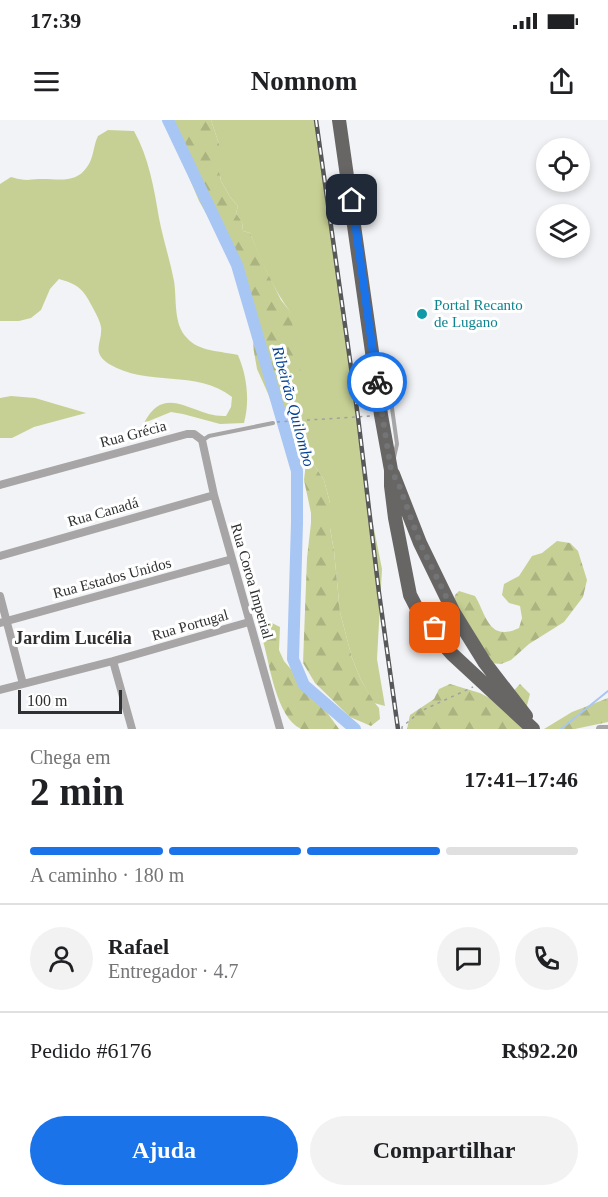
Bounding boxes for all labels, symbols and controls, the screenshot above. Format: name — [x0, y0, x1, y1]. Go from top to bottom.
text: 17:39 — [30, 8, 81, 33]
icon: menu — [30, 65, 63, 98]
icon: share — [545, 65, 578, 98]
text: Nomnom — [251, 66, 357, 96]
map controls — [536, 138, 590, 258]
button: locate — [536, 138, 590, 192]
pin — [326, 174, 377, 225]
icon: home — [335, 183, 368, 216]
button: layers — [536, 204, 590, 258]
place label: Portal Recanto de Lugano — [434, 297, 523, 330]
marker: Portal Recanto de Lugano — [415, 307, 429, 321]
water label: Ribeirão Quilombo — [269, 343, 318, 468]
courier — [347, 352, 407, 412]
icon: bike — [361, 366, 394, 399]
street label: Rua Grécia — [98, 417, 168, 451]
street label: Rua Canadá — [66, 494, 141, 530]
street label: Rua Coroa Imperial — [228, 522, 276, 640]
street label: Rua Estados Unidos — [51, 554, 173, 601]
pin — [409, 602, 460, 653]
street label: Rua Portugal — [150, 606, 230, 644]
icon: bag — [418, 611, 451, 644]
district label: Jardim Lucélia — [14, 628, 132, 648]
scale bar — [18, 687, 122, 714]
text: 100 m — [27, 692, 67, 709]
text: Chega em — [30, 746, 111, 768]
text: 17:41–17:46 — [464, 767, 578, 792]
text: 2 min — [30, 770, 124, 813]
text: A caminho · 180 m — [30, 864, 184, 886]
button: person — [30, 927, 93, 990]
button: chat — [437, 927, 500, 990]
button: phone — [515, 927, 578, 990]
text: Rafael — [108, 934, 169, 959]
text: Entregador · 4.7 — [108, 960, 239, 982]
text: Pedido #6176 — [30, 1038, 152, 1063]
text: R$92.20 — [502, 1038, 578, 1063]
button: Ajuda — [30, 1116, 298, 1185]
button: Compartilhar — [310, 1116, 578, 1185]

